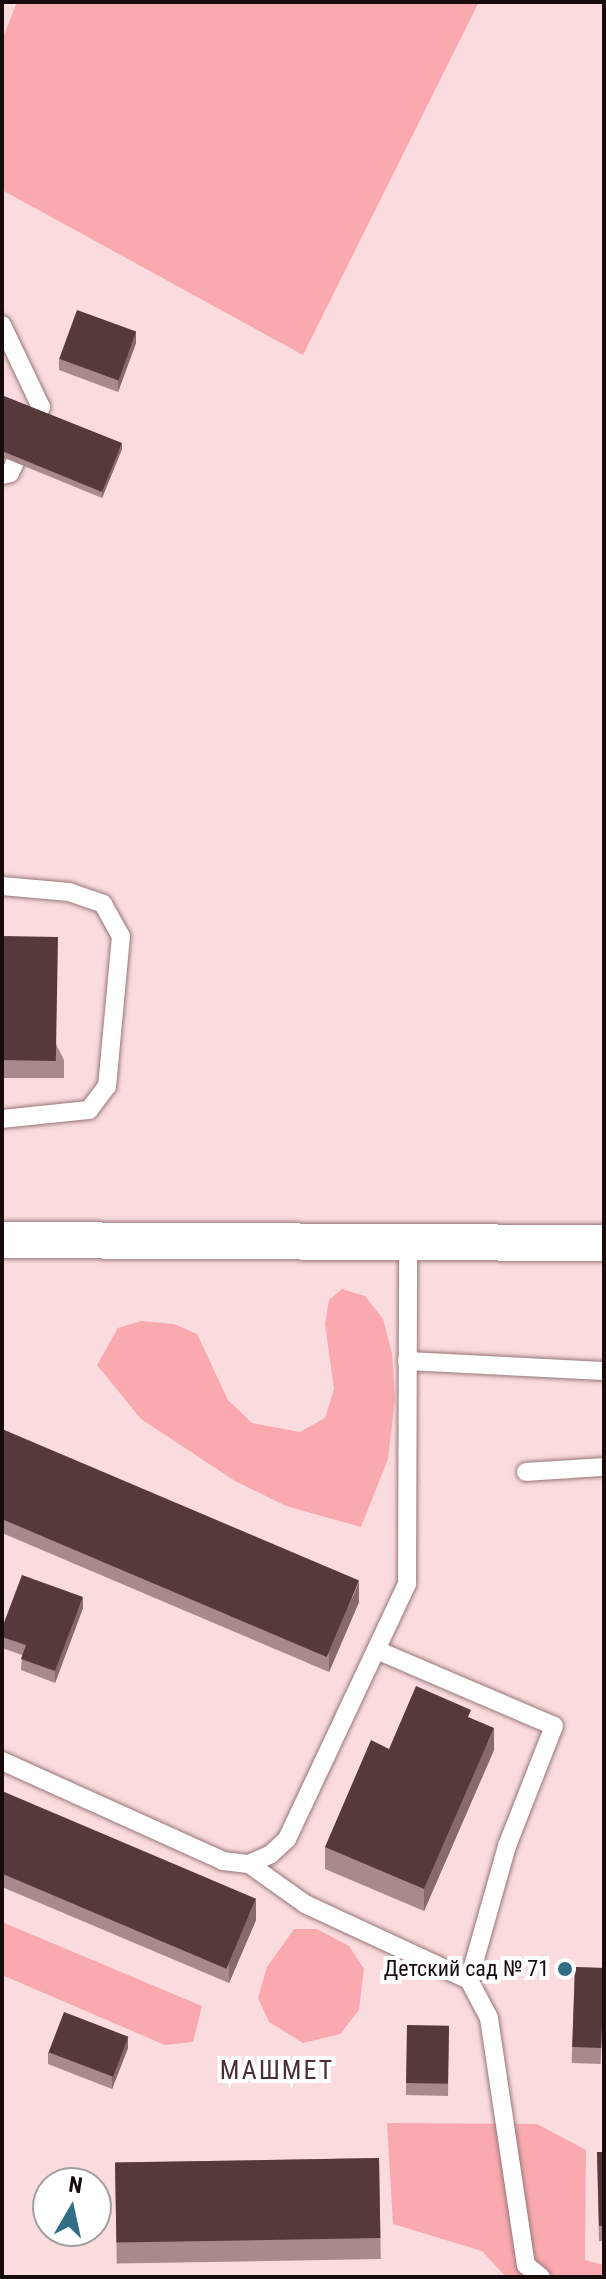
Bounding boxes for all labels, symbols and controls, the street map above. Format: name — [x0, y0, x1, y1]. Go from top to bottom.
place label: Детский сад № 71 — [384, 1956, 549, 1982]
marker: Детский сад № 71 — [556, 1960, 574, 1978]
district label: МАШМЕТ — [220, 2055, 334, 2087]
north arrow — [32, 2167, 112, 2247]
text: N — [67, 2171, 84, 2198]

